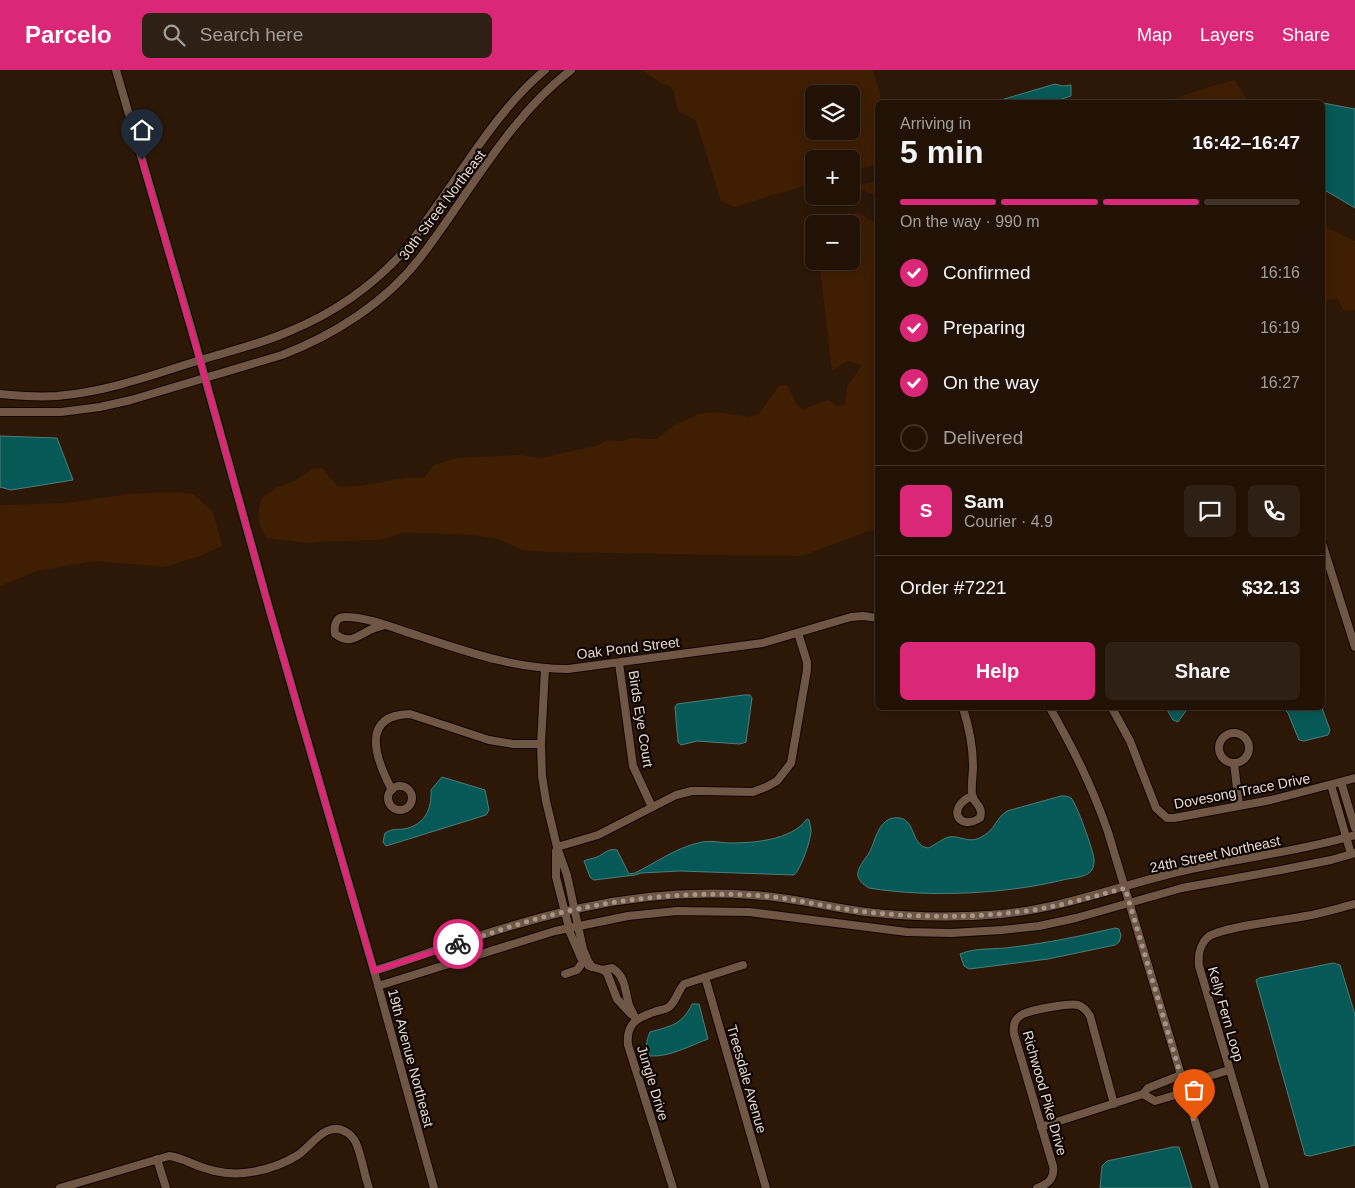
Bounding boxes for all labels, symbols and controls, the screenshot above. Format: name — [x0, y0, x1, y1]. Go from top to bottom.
search box — [142, 13, 492, 58]
text: Parcelo — [25, 21, 112, 48]
icon: search — [160, 21, 188, 49]
text: Search here — [200, 24, 303, 45]
text: Map — [1137, 25, 1172, 45]
text: Layers — [1200, 25, 1254, 45]
text: Share — [1282, 25, 1330, 45]
map controls — [805, 85, 860, 270]
button: layers — [805, 85, 860, 140]
pin — [121, 109, 163, 160]
text: Arriving in — [900, 115, 971, 132]
icon: home — [128, 116, 156, 144]
text: 16:42–16:47 — [1192, 132, 1300, 153]
text: 5 min — [900, 134, 984, 170]
street label: 30th Street Northeast — [396, 147, 488, 263]
button: + — [805, 150, 860, 205]
text: On the way · 990 m — [900, 213, 1040, 230]
button: − — [805, 215, 860, 270]
icon: check — [900, 259, 928, 287]
text: Confirmed — [943, 262, 1031, 283]
text: 16:16 — [1260, 264, 1300, 281]
icon: check — [900, 314, 928, 342]
text: Preparing — [943, 317, 1025, 338]
text: 16:19 — [1260, 319, 1300, 336]
icon: check — [900, 369, 928, 397]
text: On the way — [943, 372, 1039, 393]
text: 16:27 — [1260, 374, 1300, 391]
text: Delivered — [943, 427, 1023, 448]
button: chat — [1184, 485, 1236, 537]
button: phone — [1248, 485, 1300, 537]
text: Sam — [964, 491, 1004, 512]
text: S — [920, 500, 932, 521]
text: Courier · 4.9 — [964, 513, 1053, 530]
text: Order #7221 — [900, 577, 1007, 598]
text: $32.13 — [1242, 577, 1300, 598]
street label: Oak Pond Street — [576, 634, 680, 662]
button: Help — [900, 642, 1095, 700]
button: Share — [1105, 642, 1300, 700]
street label: Birds Eye Court — [625, 669, 657, 769]
street label: Dovesong Trace Drive — [1172, 770, 1312, 812]
street label: 24th Street Northeast — [1148, 832, 1282, 876]
courier — [433, 919, 483, 969]
icon: bike — [444, 930, 472, 958]
street label: Kelly Fern Loop — [1205, 965, 1247, 1064]
street label: 19th Avenue Northeast — [385, 987, 437, 1129]
street label: Treesdale Avenue — [724, 1023, 770, 1135]
street label: Richwood Pike Drive — [1020, 1029, 1071, 1157]
street label: Jungle Drive — [634, 1043, 672, 1123]
pin — [1173, 1069, 1215, 1120]
icon: bag — [1180, 1076, 1208, 1104]

